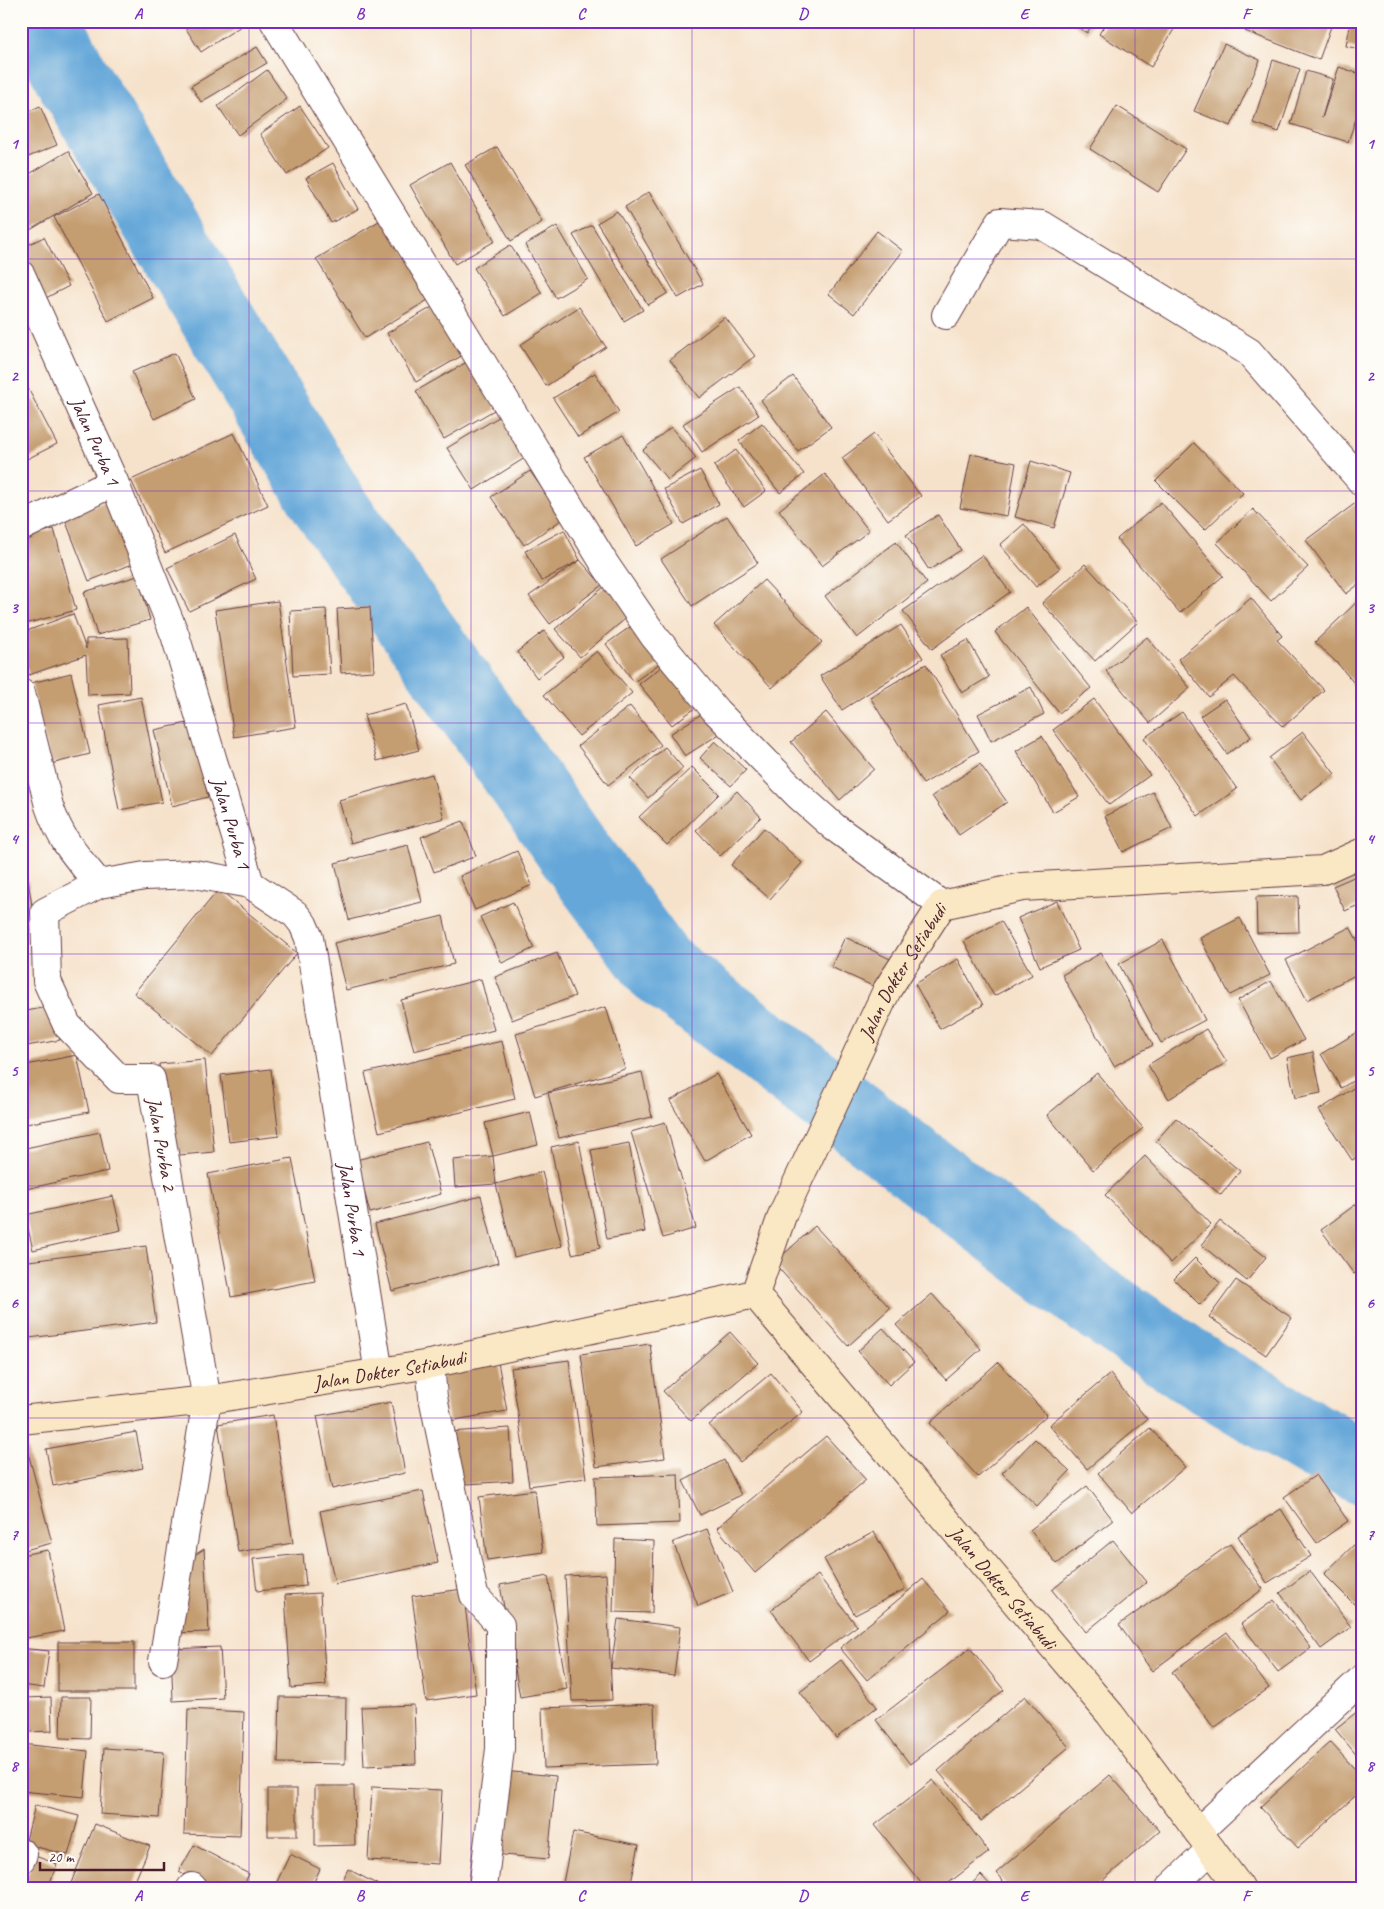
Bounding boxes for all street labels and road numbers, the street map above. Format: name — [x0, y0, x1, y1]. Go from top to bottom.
street label: Jalan Purba 1 — [64, 392, 126, 490]
street label: Jalan Purba 1 — [205, 773, 257, 873]
street label: Jalan Dokter Setiabudi — [853, 897, 954, 1045]
street label: Jalan Purba 2 — [141, 1094, 182, 1195]
street label: Jalan Purba 1 — [332, 1159, 372, 1258]
street label: Jalan Dokter Setiabudi — [311, 1344, 470, 1396]
street label: Jalan Dokter Setiabudi — [943, 1520, 1063, 1656]

